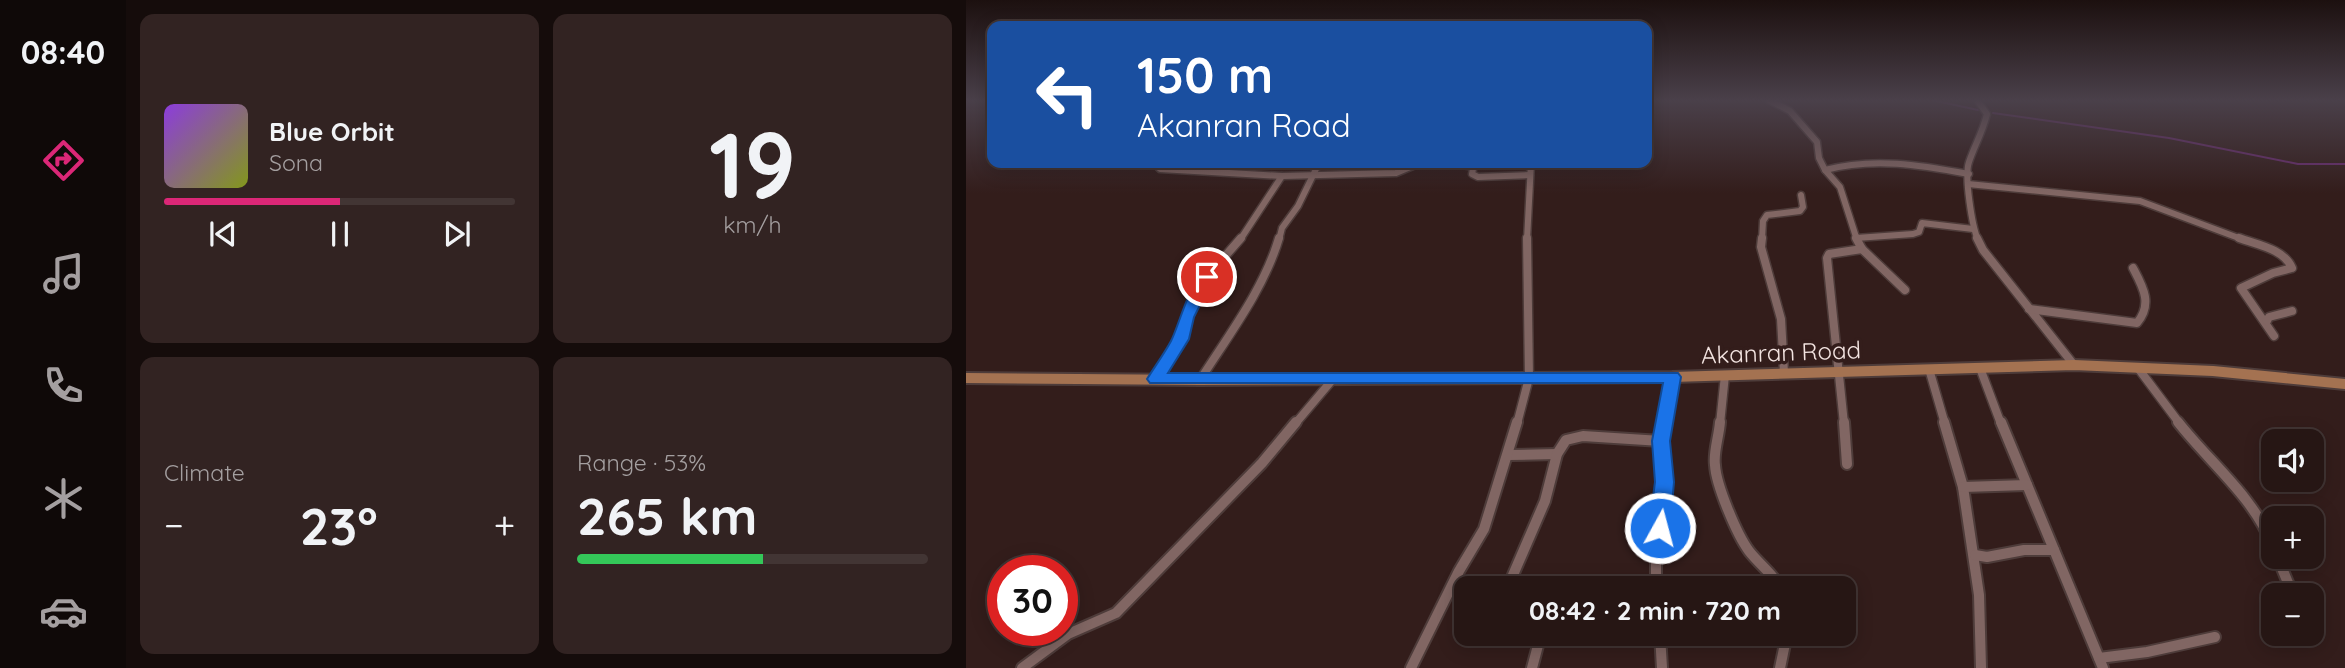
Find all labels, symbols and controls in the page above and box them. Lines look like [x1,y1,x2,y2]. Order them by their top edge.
text: 08:40 [21,32,105,72]
text: 150 m [1137,44,1273,105]
icon: left [1022,49,1113,140]
text: Akanran Road [1137,105,1351,145]
text: 19 [709,107,796,221]
text: Blue Orbit [269,115,395,148]
icon: directions [39,136,88,185]
text: Sona [269,148,323,177]
text: km/h [723,210,782,239]
icon: previous [204,215,242,253]
icon: pause [321,215,359,253]
icon: next [438,215,476,253]
pin [1177,247,1237,307]
icon: music [39,249,88,298]
icon: arrive [1188,258,1226,296]
street label: Akanran Road [1700,334,1862,370]
icon: phone [39,361,88,410]
map controls [2261,429,2324,646]
button: sound [2261,429,2324,492]
text: Range · 53% [577,448,706,477]
text: Climate [164,458,245,487]
icon: climate [39,474,88,523]
text: 265 km [577,483,757,548]
position arrow [1623,491,1697,565]
text: 23° [300,493,378,558]
text: − [164,501,184,549]
text: + [494,501,515,549]
button: + [2261,506,2324,569]
speed limit sign: 30 [987,555,1078,646]
button: − [2261,583,2324,646]
icon: car [39,587,88,636]
text: 08:42 · 2 min · 720 m [1529,594,1781,627]

